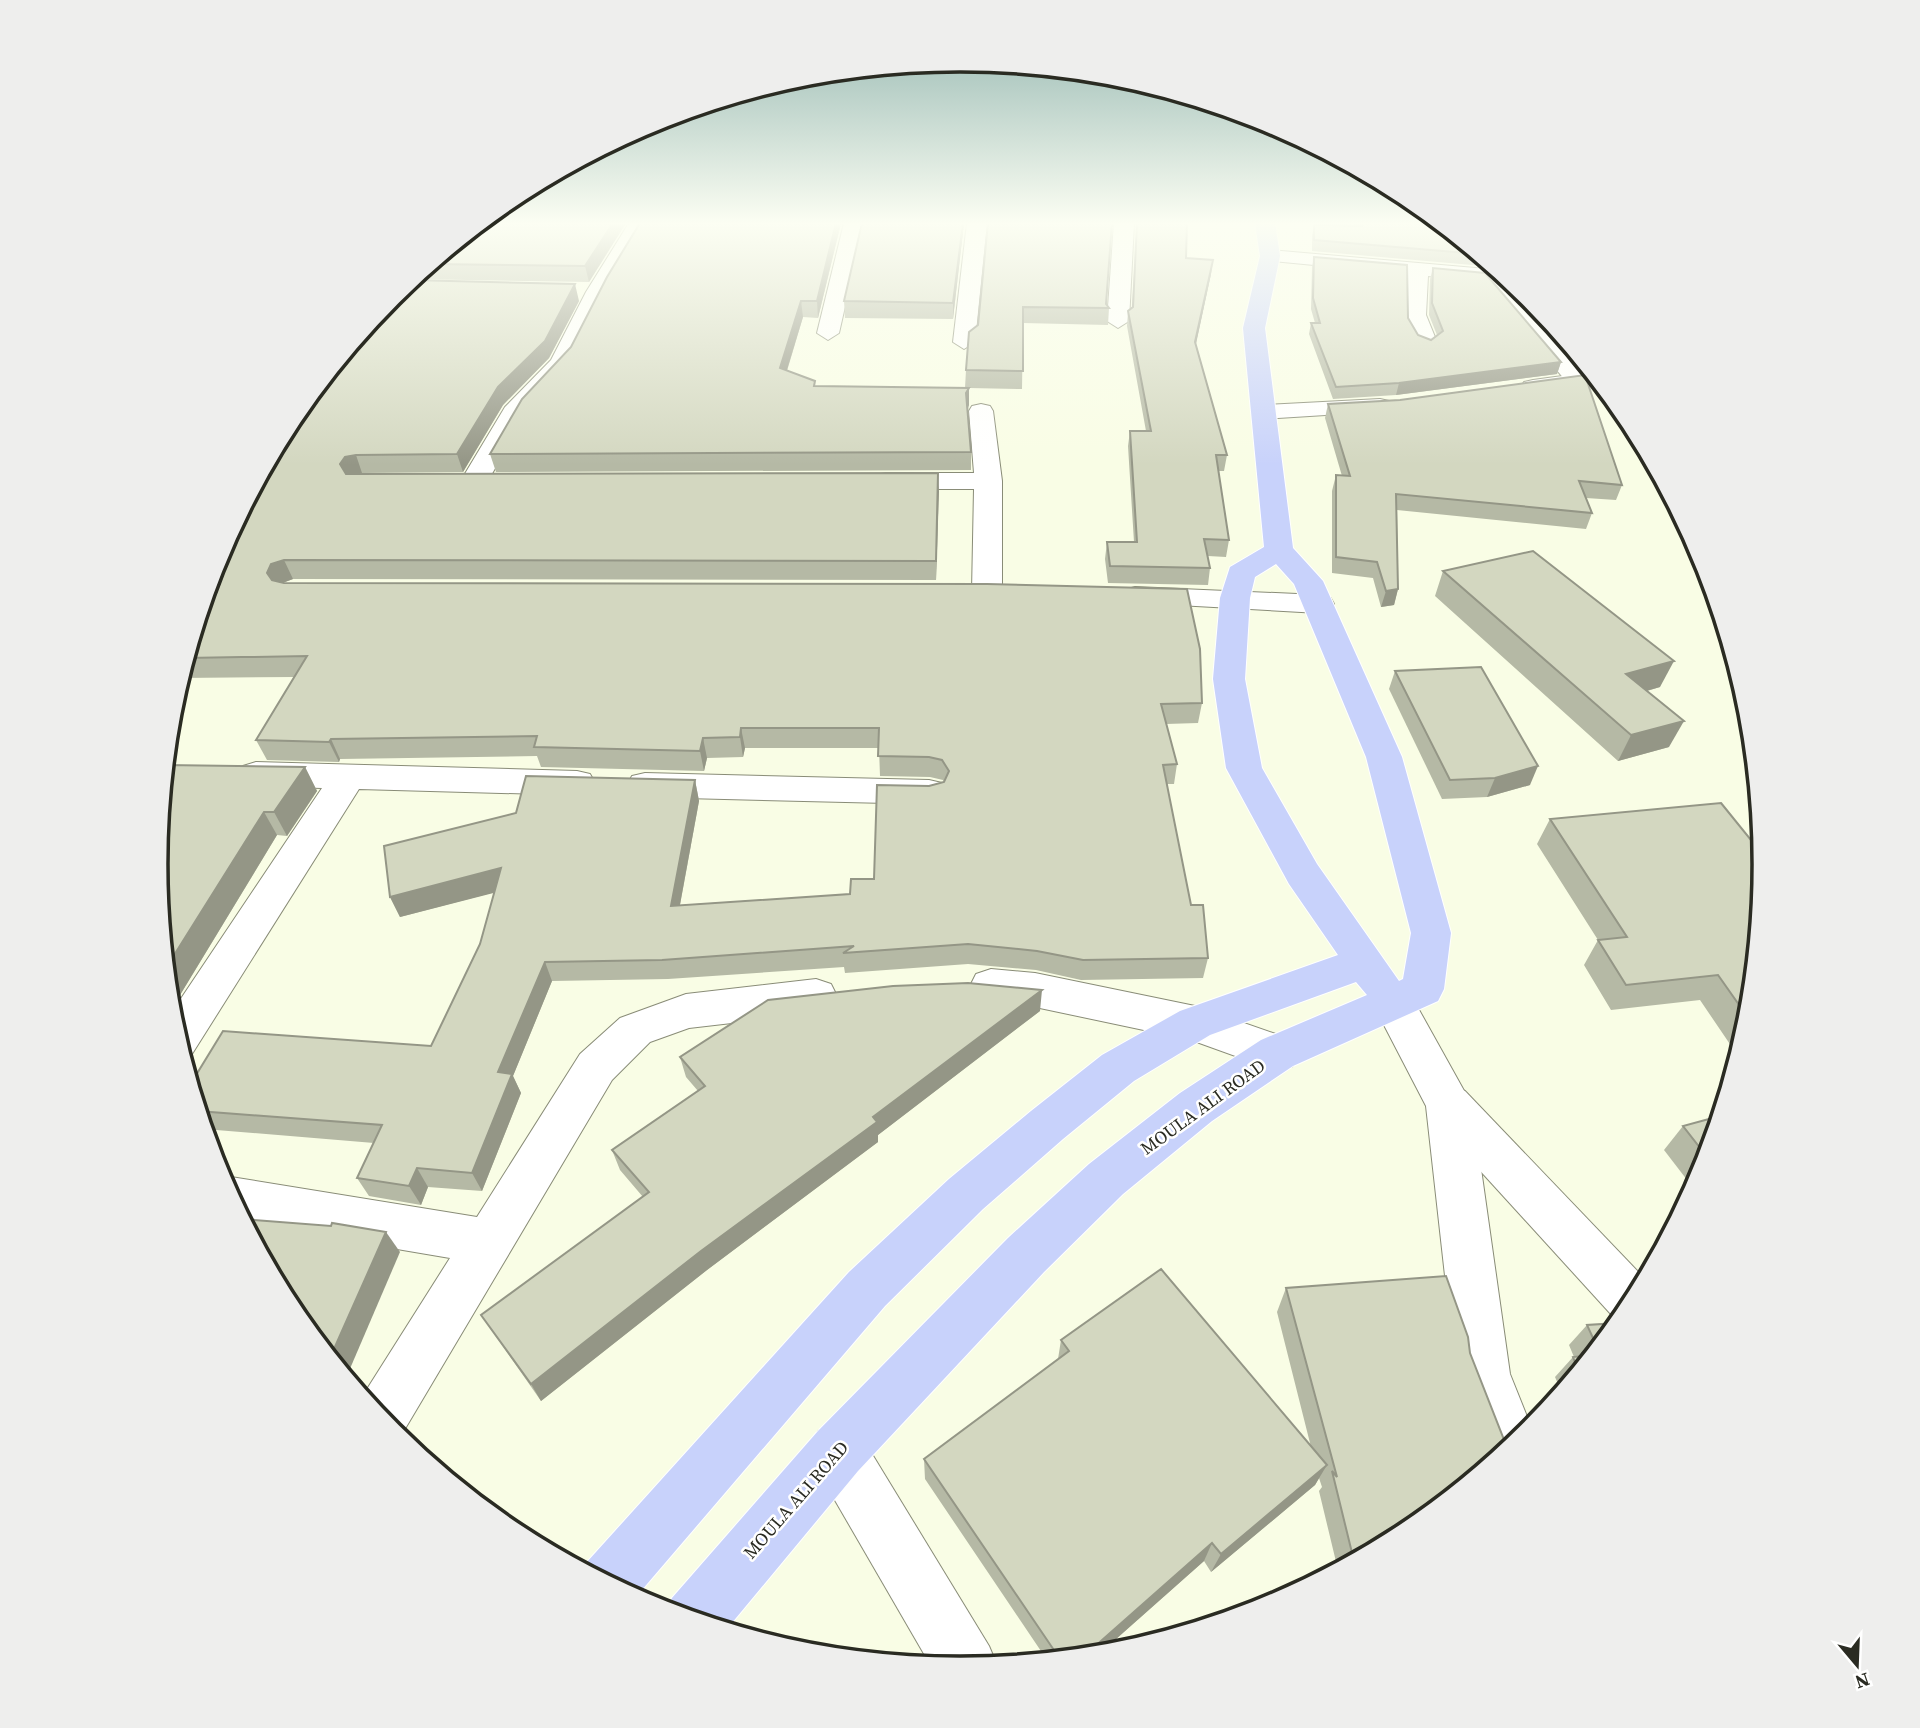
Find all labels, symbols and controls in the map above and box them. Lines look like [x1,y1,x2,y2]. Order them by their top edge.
street label: MOULA ALI ROAD [1135,1053,1270,1160]
street label: MOULA ALI ROAD [737,1435,854,1564]
north arrow [1822,1630,1892,1700]
text: N [1852,1667,1873,1696]

